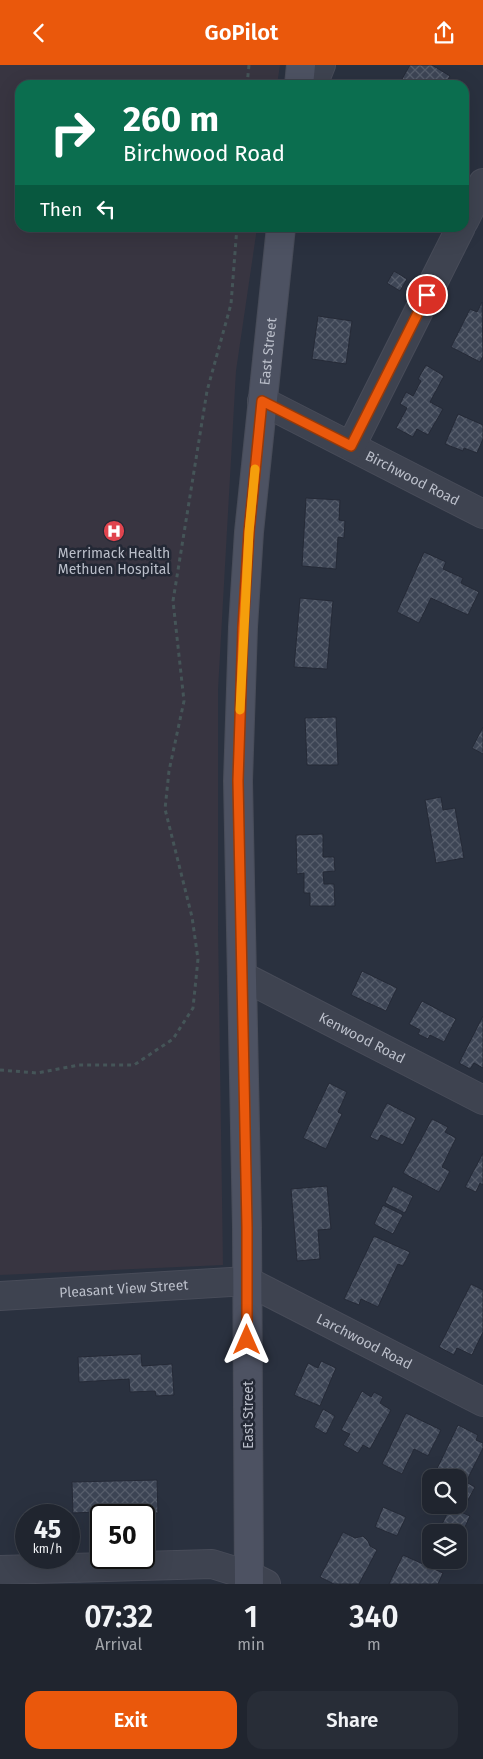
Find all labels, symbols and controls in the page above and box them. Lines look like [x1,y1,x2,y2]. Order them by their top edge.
icon: back [25,19,53,47]
text: GoPilot [205,19,278,46]
icon: share [430,19,458,47]
text: 260 m [123,98,219,140]
icon: right [40,100,105,165]
text: Birchwood Road [123,140,285,167]
icon: left [92,195,120,223]
text: Then [40,198,82,221]
pin [406,274,448,316]
icon: arrive [413,281,441,309]
street label: East Street [256,316,281,386]
street label: Birchwood Road [362,447,462,509]
hospital icon: Merrimack Health Methuen Hospital [102,519,126,543]
place label: Merrimack Health Methuen Hospital [58,545,170,578]
street label: Kenwood Road [316,1009,408,1067]
street label: Pleasant View Street [59,1277,190,1301]
street label: Larchwood Road [314,1310,415,1373]
position arrow [220,1313,272,1365]
street label: East Street [240,1380,257,1449]
map controls [422,1469,467,1569]
button: search [422,1469,467,1514]
speed limit sign: 50 [90,1504,155,1569]
text: 45 [34,1515,61,1545]
button: layers [422,1524,467,1569]
text: km/h [33,1542,62,1556]
text: 07:32 [84,1599,153,1635]
text: 1 [244,1599,258,1635]
text: 340 [349,1599,399,1635]
text: Arrival [95,1635,142,1654]
text: min [237,1635,265,1654]
text: m [367,1635,381,1654]
button: Exit [25,1691,237,1749]
button: Share [247,1691,458,1749]

